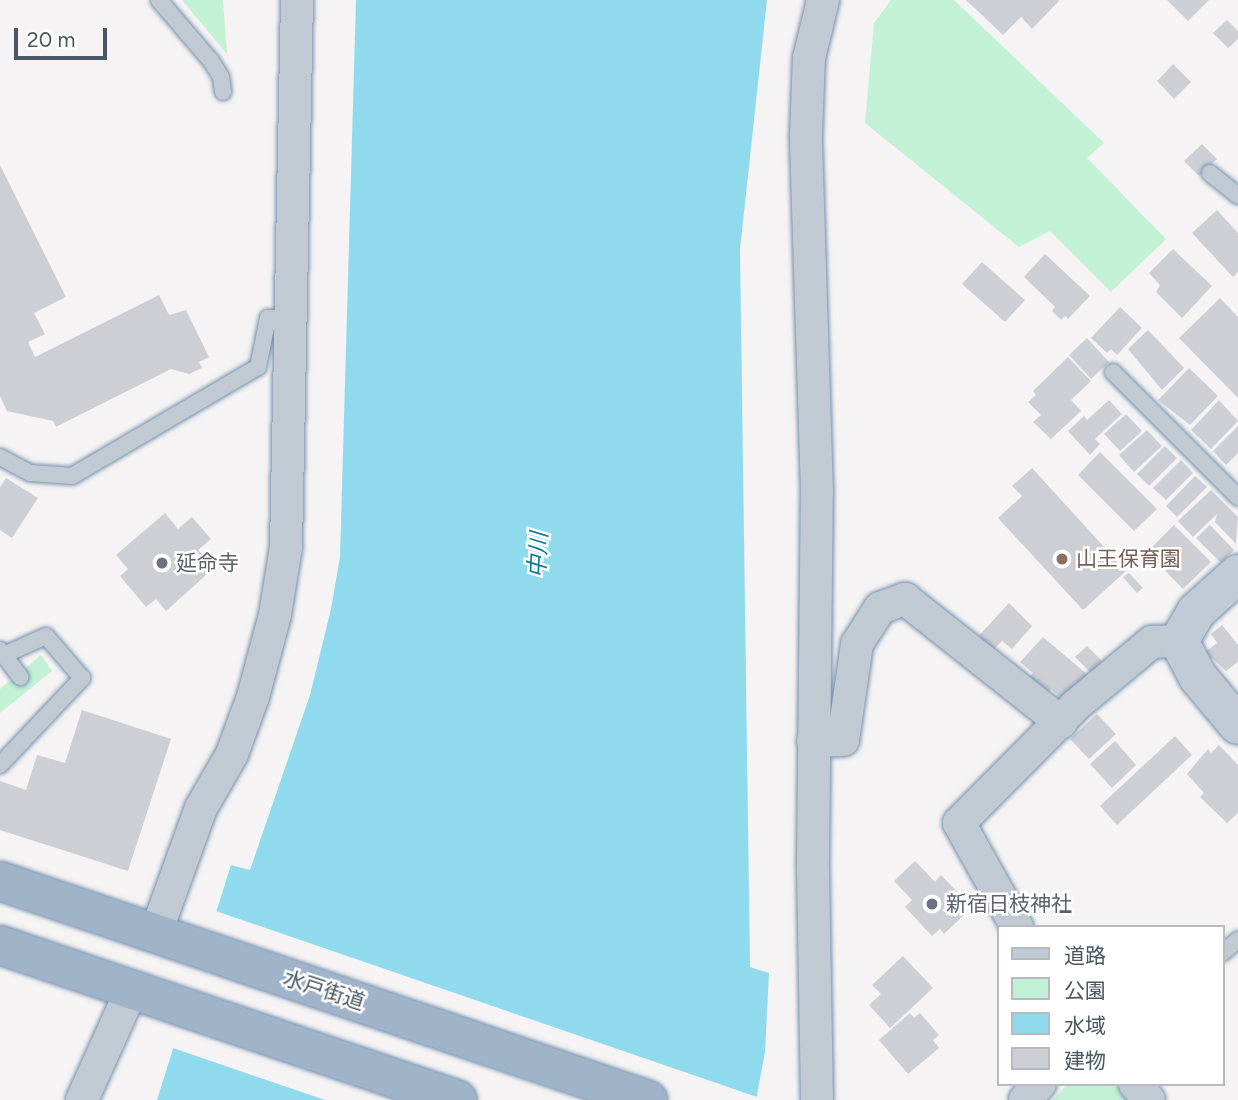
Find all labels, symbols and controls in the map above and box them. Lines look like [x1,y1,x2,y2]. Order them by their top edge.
scale bar [18,14,110,58]
text: 20 m [27,27,75,52]
water label: 中川 [523,531,553,579]
place label: 山王保育園 [1076,546,1181,572]
place label: 延命寺 [176,550,239,576]
marker: 山王保育園 [1054,551,1070,567]
marker: 延命寺 [154,555,170,571]
place label: 新宿日枝神社 [946,891,1072,917]
marker: 新宿日枝神社 [924,896,940,912]
legend [996,925,1224,1086]
text: 道路 [1064,943,1106,968]
street label: 水戸街道 [280,965,368,1015]
text: 公園 [1064,978,1106,1003]
text: 水域 [1064,1013,1106,1038]
text: 建物 [1064,1048,1106,1073]

